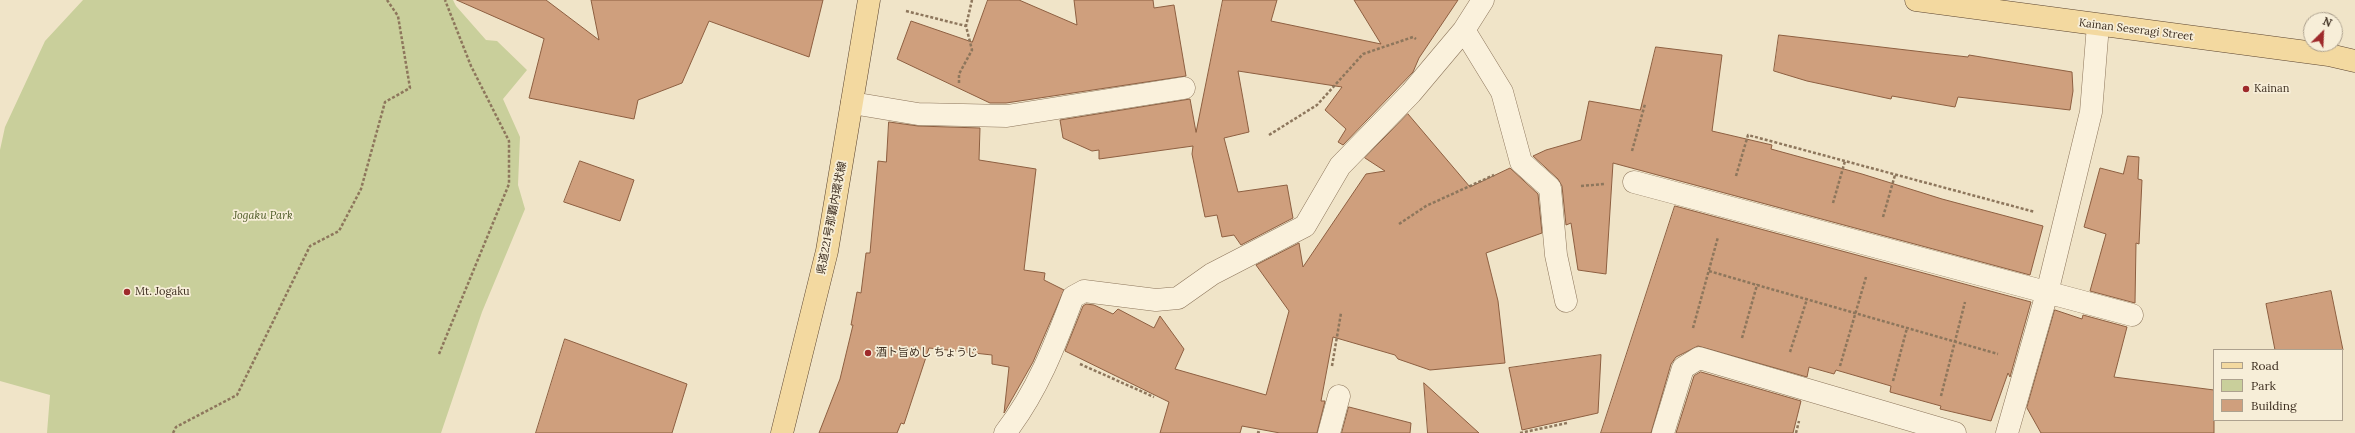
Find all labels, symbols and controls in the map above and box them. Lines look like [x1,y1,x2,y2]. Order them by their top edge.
north arrow [2303,12,2343,52]
text: N [2321,14,2334,30]
street label: Kainan Seseragi Street [2078,16,2194,44]
place label: Kainan [2254,82,2289,96]
marker: Kainan [2241,84,2251,94]
street label: 県道221号那覇内環状線 [815,160,849,276]
park label: Jogaku Park [233,209,293,223]
place label: Mt. Jogaku [135,285,190,299]
marker: Mt. Jogaku [122,287,132,297]
place label: 酒ト旨めし ちょうじ [876,346,978,360]
marker: 酒ト旨めし ちょうじ [863,348,873,358]
legend [2213,349,2343,421]
text: Road [2251,358,2279,373]
text: Park [2251,378,2276,393]
text: Building [2251,398,2297,413]

